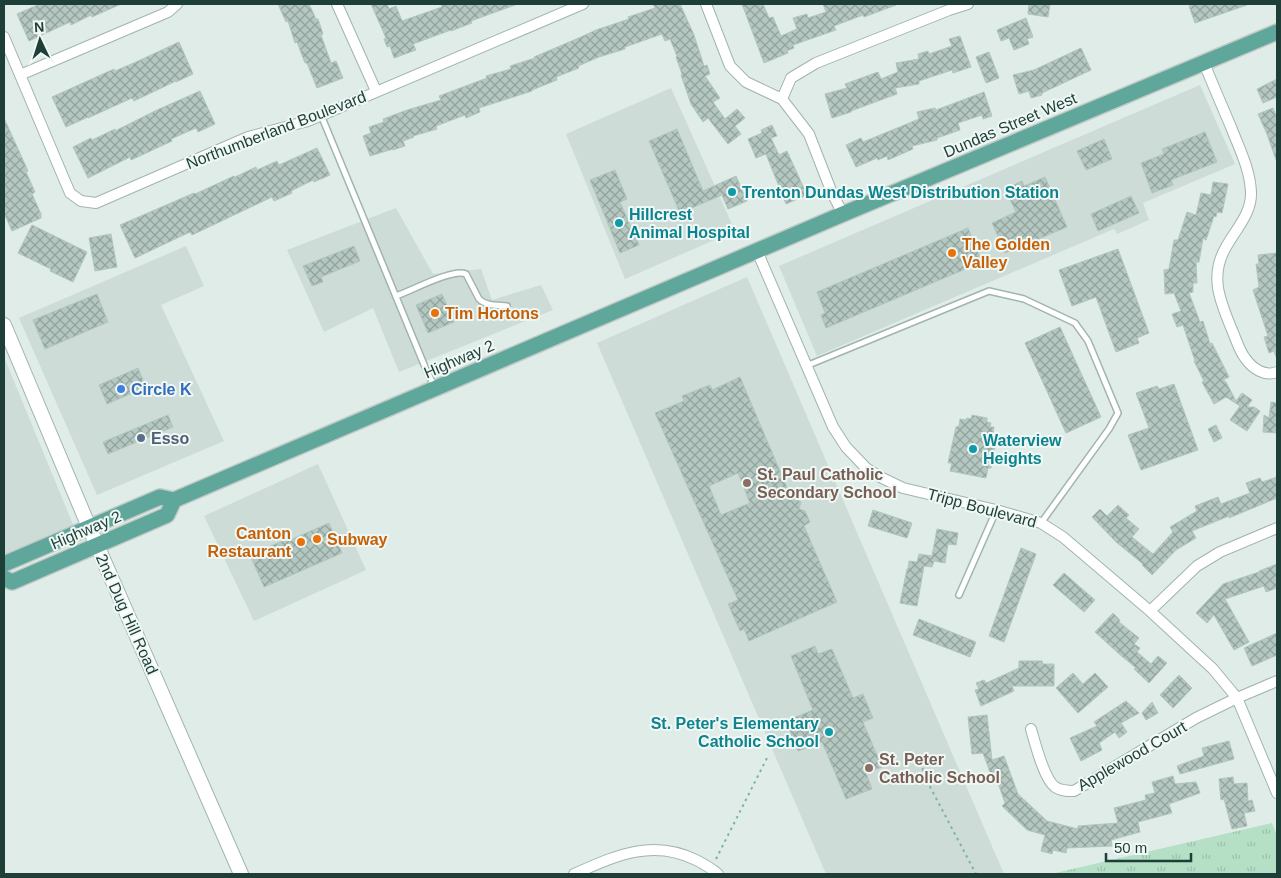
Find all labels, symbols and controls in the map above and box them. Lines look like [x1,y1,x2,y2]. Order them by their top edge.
north arrow [15,15,65,65]
text: N [33,19,45,35]
street label: Northumberland Boulevard [184,88,368,172]
street label: Dundas Street West [941,89,1080,161]
place label: Trenton Dundas West Distribution Station [742,184,1059,201]
marker: Trenton Dundas West Distribution Station [726,186,738,198]
place label: Hillcrest Animal Hospital [629,206,750,241]
marker: Hillcrest Animal Hospital [613,217,625,229]
place label: The Golden Valley [962,236,1050,271]
marker: The Golden Valley [946,247,958,259]
place label: Tim Hortons [445,305,539,322]
marker: Tim Hortons [429,307,441,319]
street label: Highway 2 [421,337,497,381]
place label: Circle K [131,381,192,398]
marker: Circle K [115,383,127,395]
place label: Esso [151,430,189,447]
marker: Esso [135,432,147,444]
place label: Waterview Heights [983,432,1062,467]
marker: Waterview Heights [967,443,979,455]
place label: St. Paul Catholic Secondary School [757,466,897,501]
marker: St. Paul Catholic Secondary School [741,477,753,489]
street label: Tripp Boulevard [926,485,1038,531]
street label: Highway 2 [48,508,124,552]
place label: Canton Restaurant [207,525,292,560]
place label: Subway [327,531,388,548]
marker: Subway [311,533,323,545]
marker: Canton Restaurant [295,536,307,548]
street label: 2nd Dug Hill Road [93,551,161,677]
place label: St. Peter's Elementary Catholic School [651,715,819,750]
street label: Applewood Court [1075,718,1190,794]
marker: St. Peter's Elementary Catholic School [823,726,835,738]
place label: St. Peter Catholic School [879,751,1000,786]
marker: St. Peter Catholic School [863,762,875,774]
scale bar [1106,830,1191,862]
text: 50 m [1114,839,1147,856]

